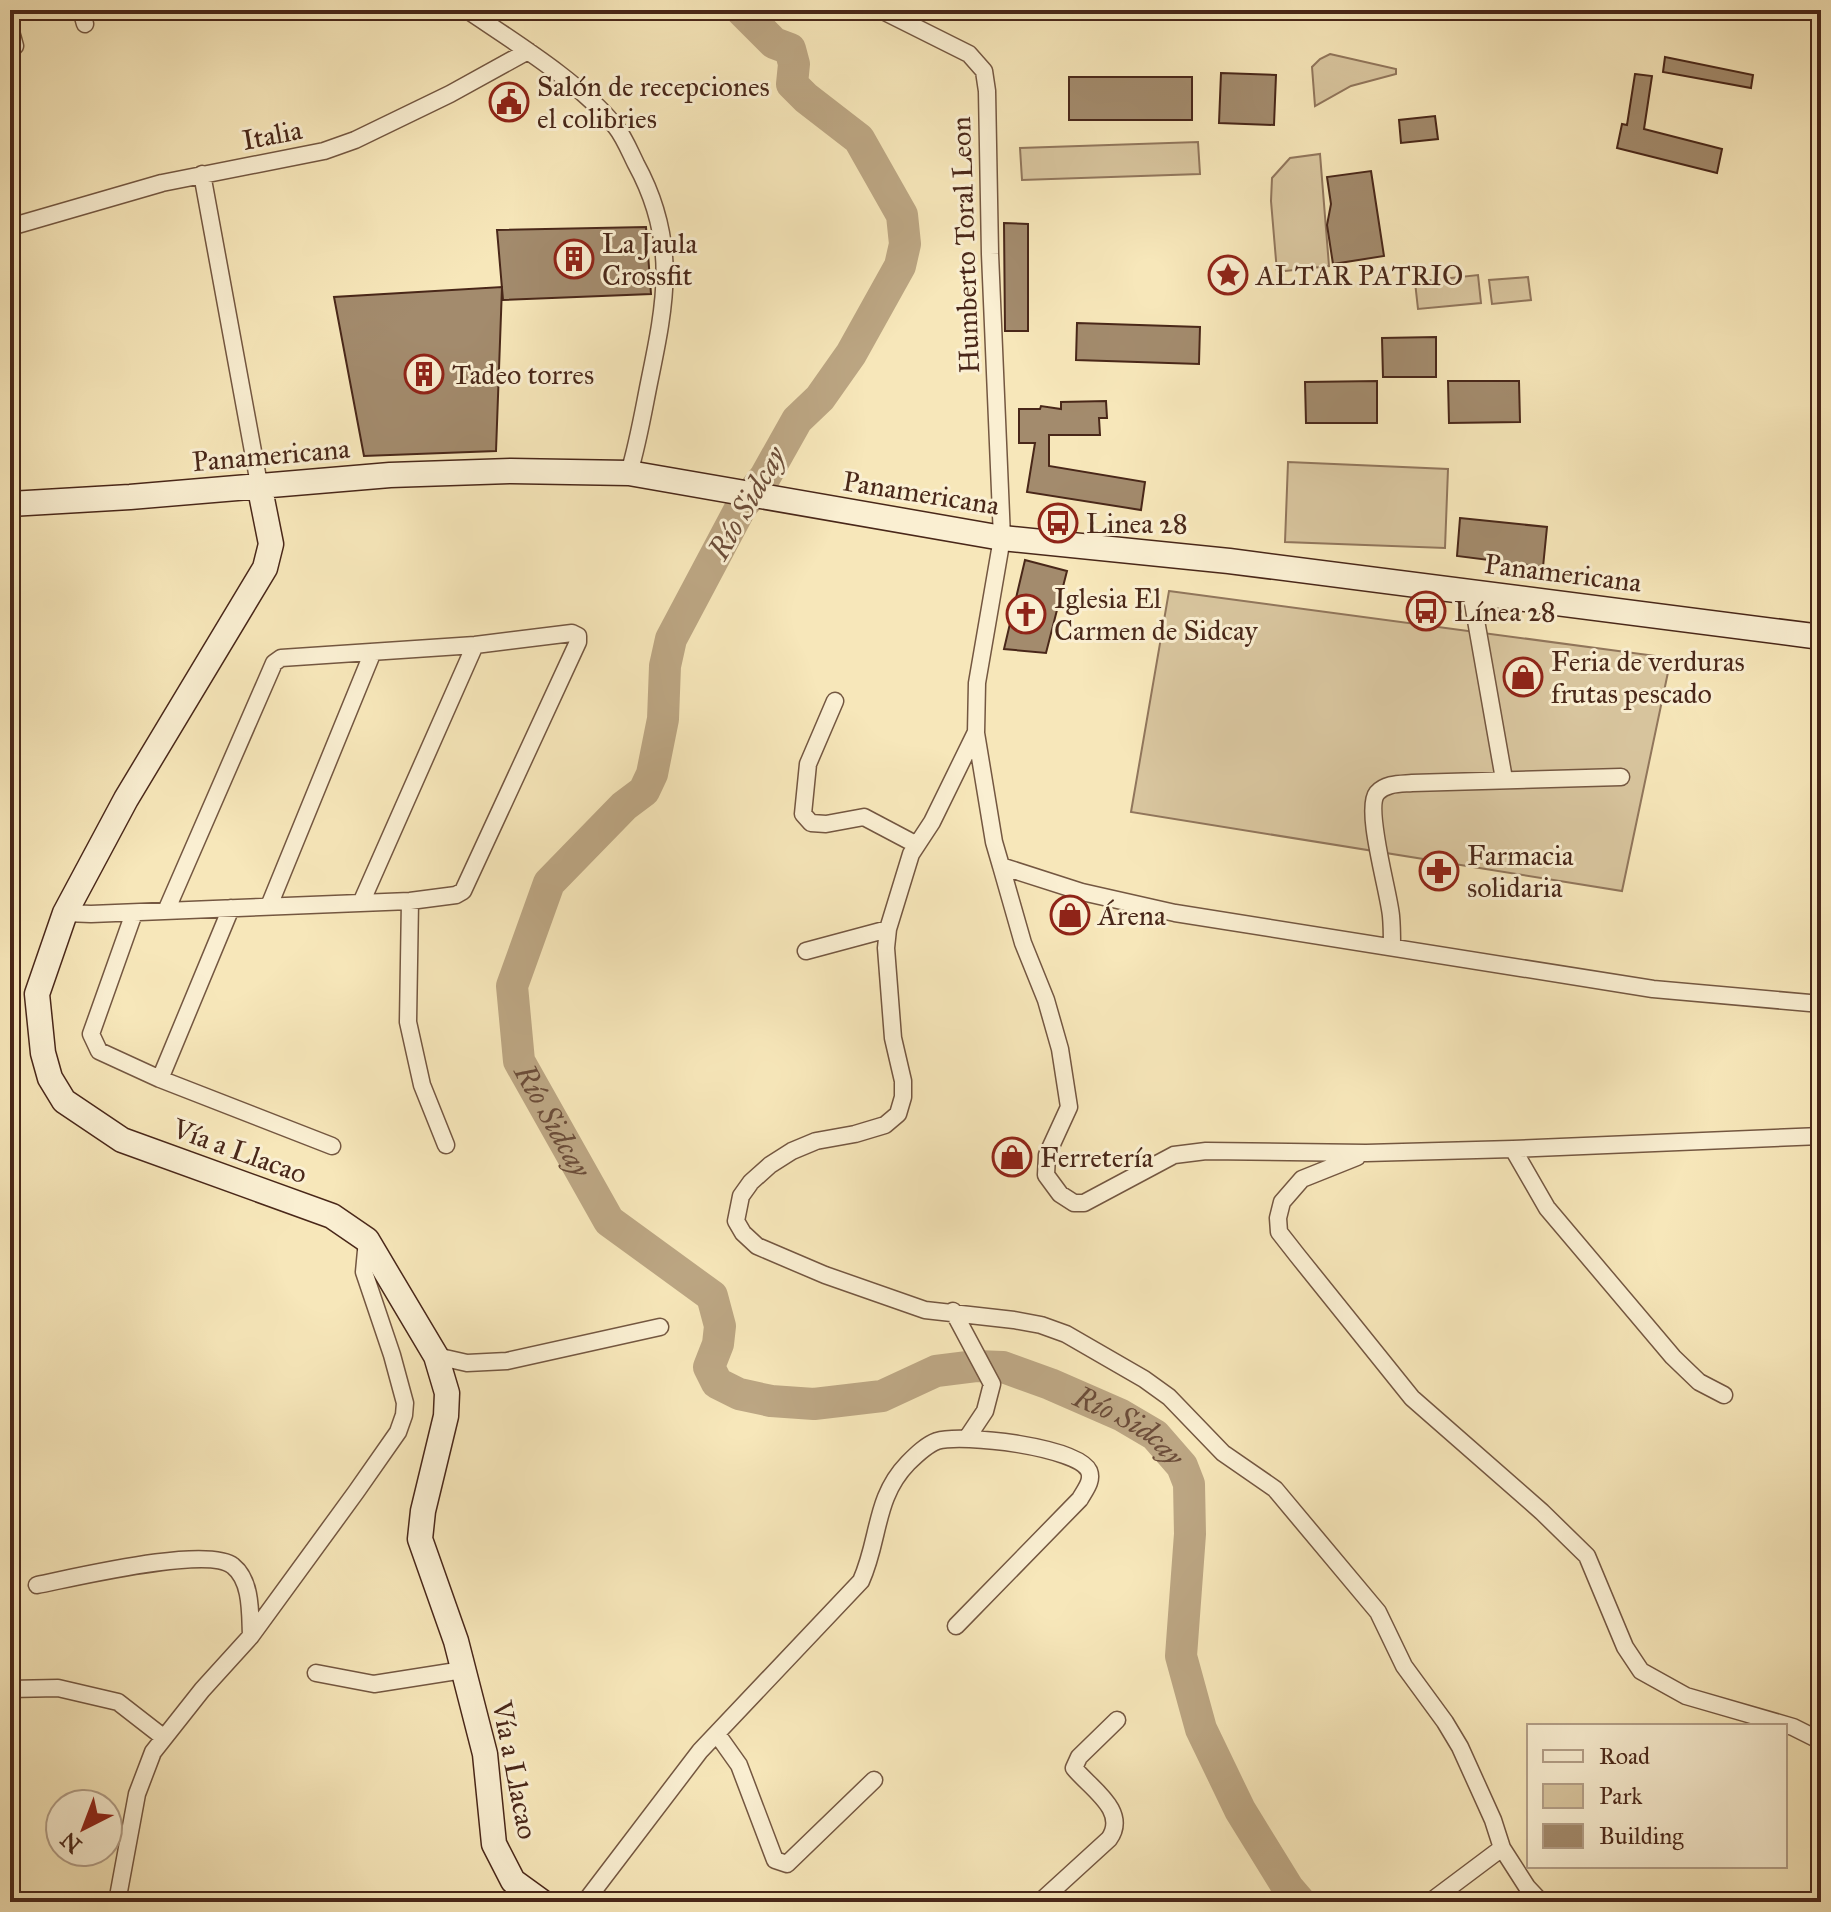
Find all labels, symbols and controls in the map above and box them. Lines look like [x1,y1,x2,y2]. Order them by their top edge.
place label: Salón de recepciones el colibries [537,69,770,136]
public building icon: Salón de recepciones el colibries [488,81,530,123]
street label: Italia [239,112,305,158]
street label: Humberto Toral Leon [943,116,987,374]
place label: La Jaula Crossfit [602,226,698,293]
building icon: La Jaula Crossfit [553,238,595,280]
place icon: ALTAR PATRIO [1207,254,1249,296]
place label: ALTAR PATRIO [1255,258,1463,293]
building icon: Tadeo torres [403,353,445,395]
place label: Tadeo torres [452,357,594,392]
street label: Panamericana [191,431,351,479]
water label: Río Sidcay [700,439,795,567]
street label: Panamericana [840,463,1002,523]
bus stop icon: Linea 28 [1037,502,1079,544]
place label: Linea 28 [1086,506,1188,541]
street label: Panamericana [1482,546,1644,600]
place label: Iglesia El Carmen de Sidcay [1054,581,1258,648]
bus stop icon: Línea 28 [1405,590,1447,632]
church icon: Iglesia El Carmen de Sidcay [1005,593,1047,635]
place label: Línea 28 [1454,594,1556,629]
place label: Feria de verduras frutas pescado [1551,644,1745,711]
shop icon: Feria de verduras frutas pescado [1502,656,1544,698]
place label: Farmacia solidaria [1467,838,1574,905]
pharmacy icon: Farmacia solidaria [1418,850,1460,892]
shop icon: Árena [1049,894,1091,936]
place label: Árena [1097,898,1166,933]
water label: Río Sidcay [506,1057,600,1185]
street label: Vía a Llacao [167,1110,312,1191]
shop icon: Ferretería [991,1136,1033,1178]
place label: Ferretería [1040,1140,1154,1175]
water label: Río Sidcay [1067,1378,1193,1475]
street label: Vía a Llacao [484,1697,546,1842]
legend [1527,1724,1787,1868]
text: Road [1599,1741,1650,1771]
text: Park [1599,1781,1643,1811]
north arrow [44,1788,124,1868]
text: Building [1599,1821,1684,1851]
text: N [55,1826,87,1859]

